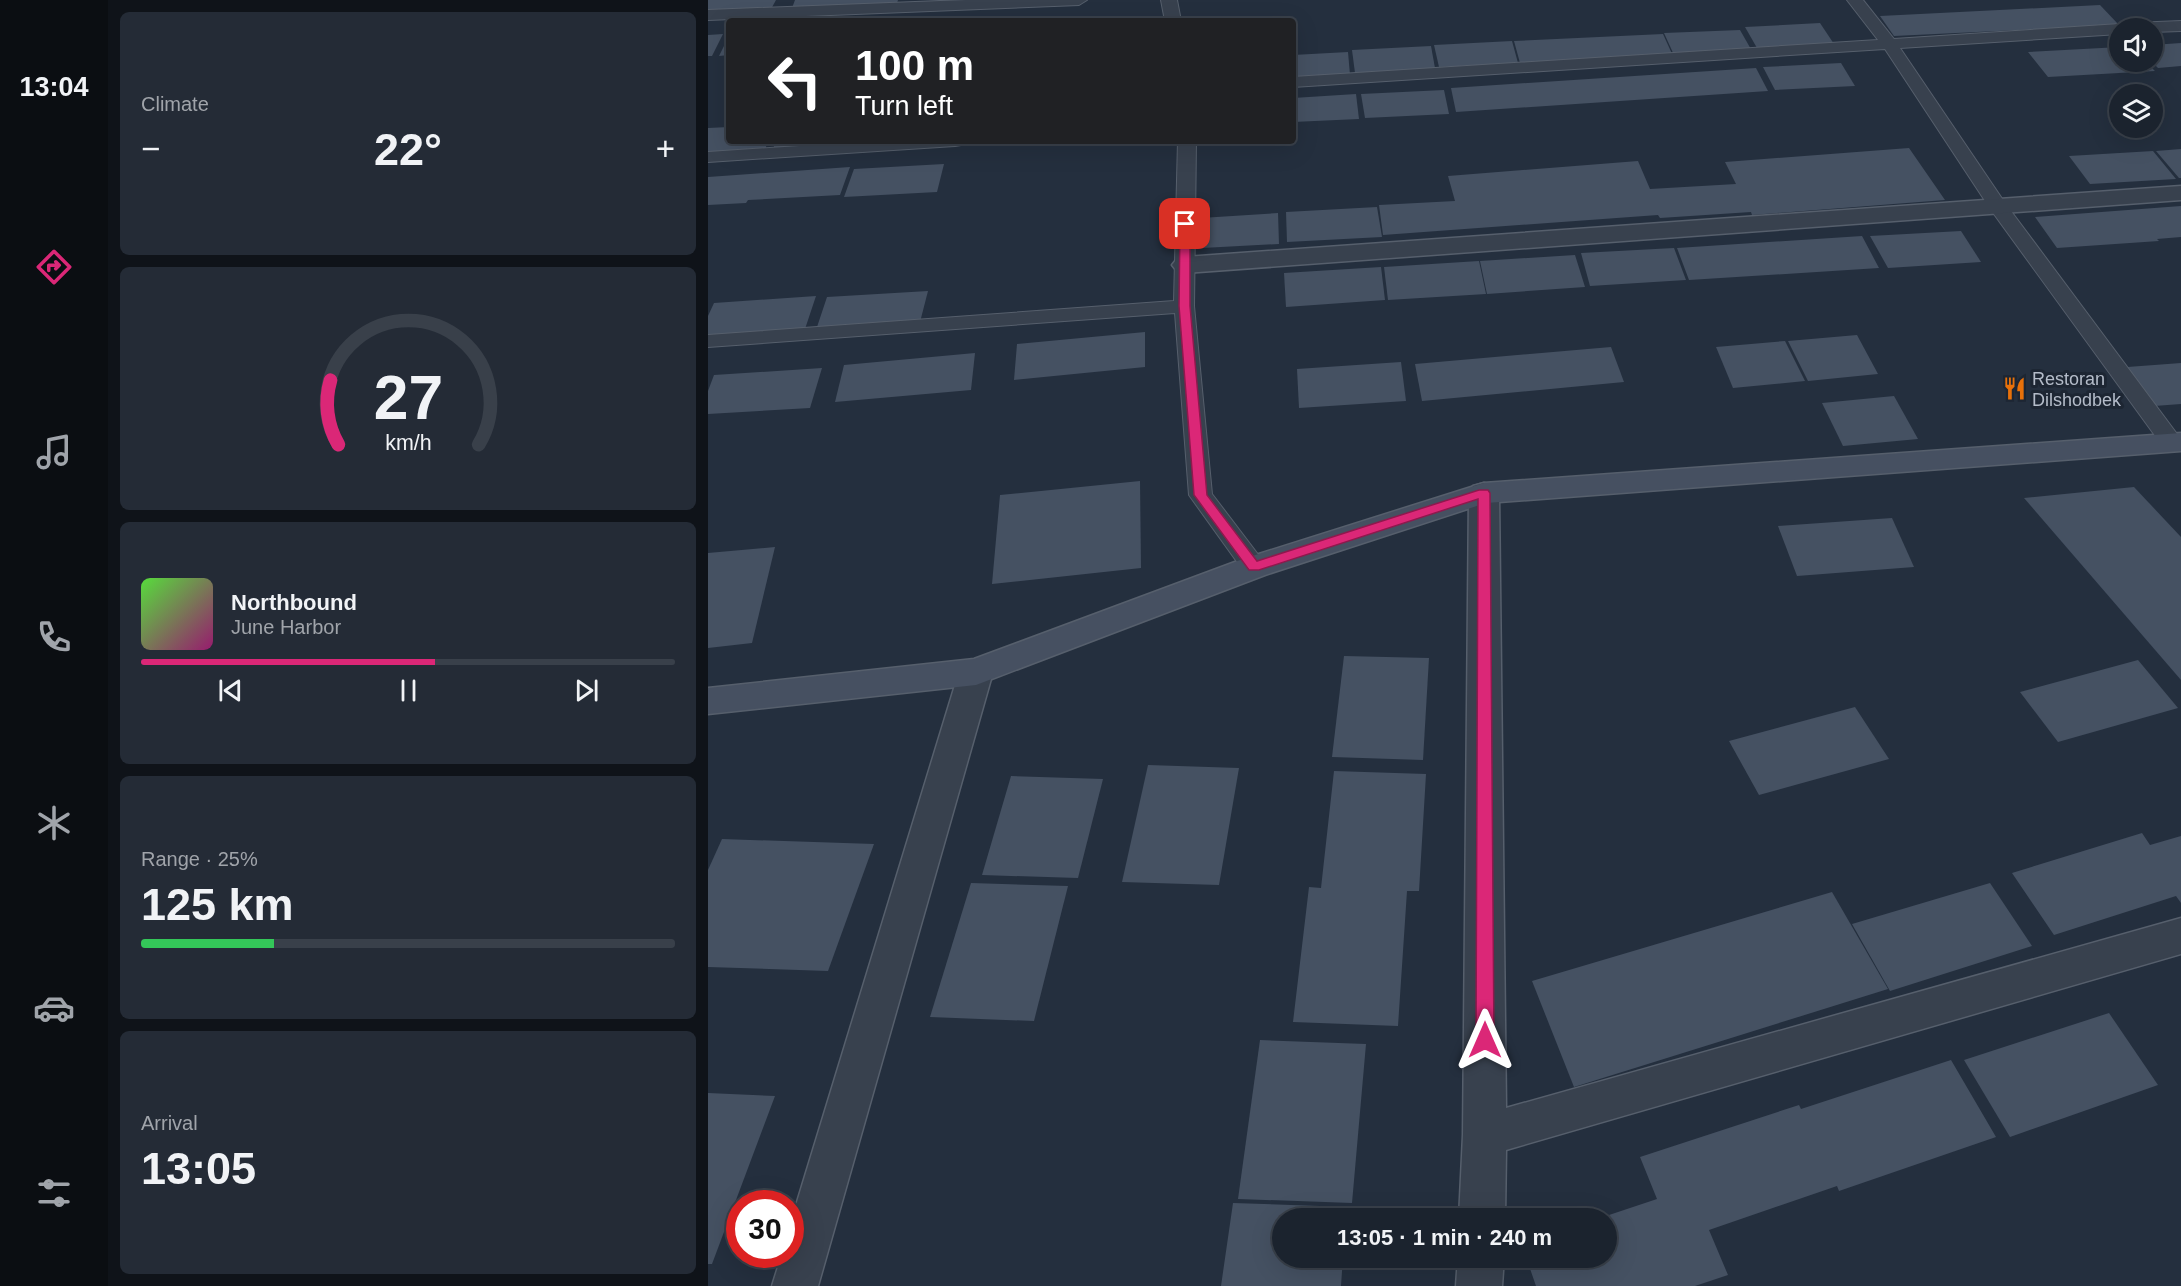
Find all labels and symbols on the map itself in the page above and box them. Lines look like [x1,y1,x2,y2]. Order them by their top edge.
pin [1159,198,1210,249]
place label: Restoran Dilshodbek [2032,369,2122,410]
restaurant icon: Restoran Dilshodbek [2001,376,2027,402]
position arrow [1453,1008,1517,1072]
speed limit sign: 30 [726,1190,804,1268]

